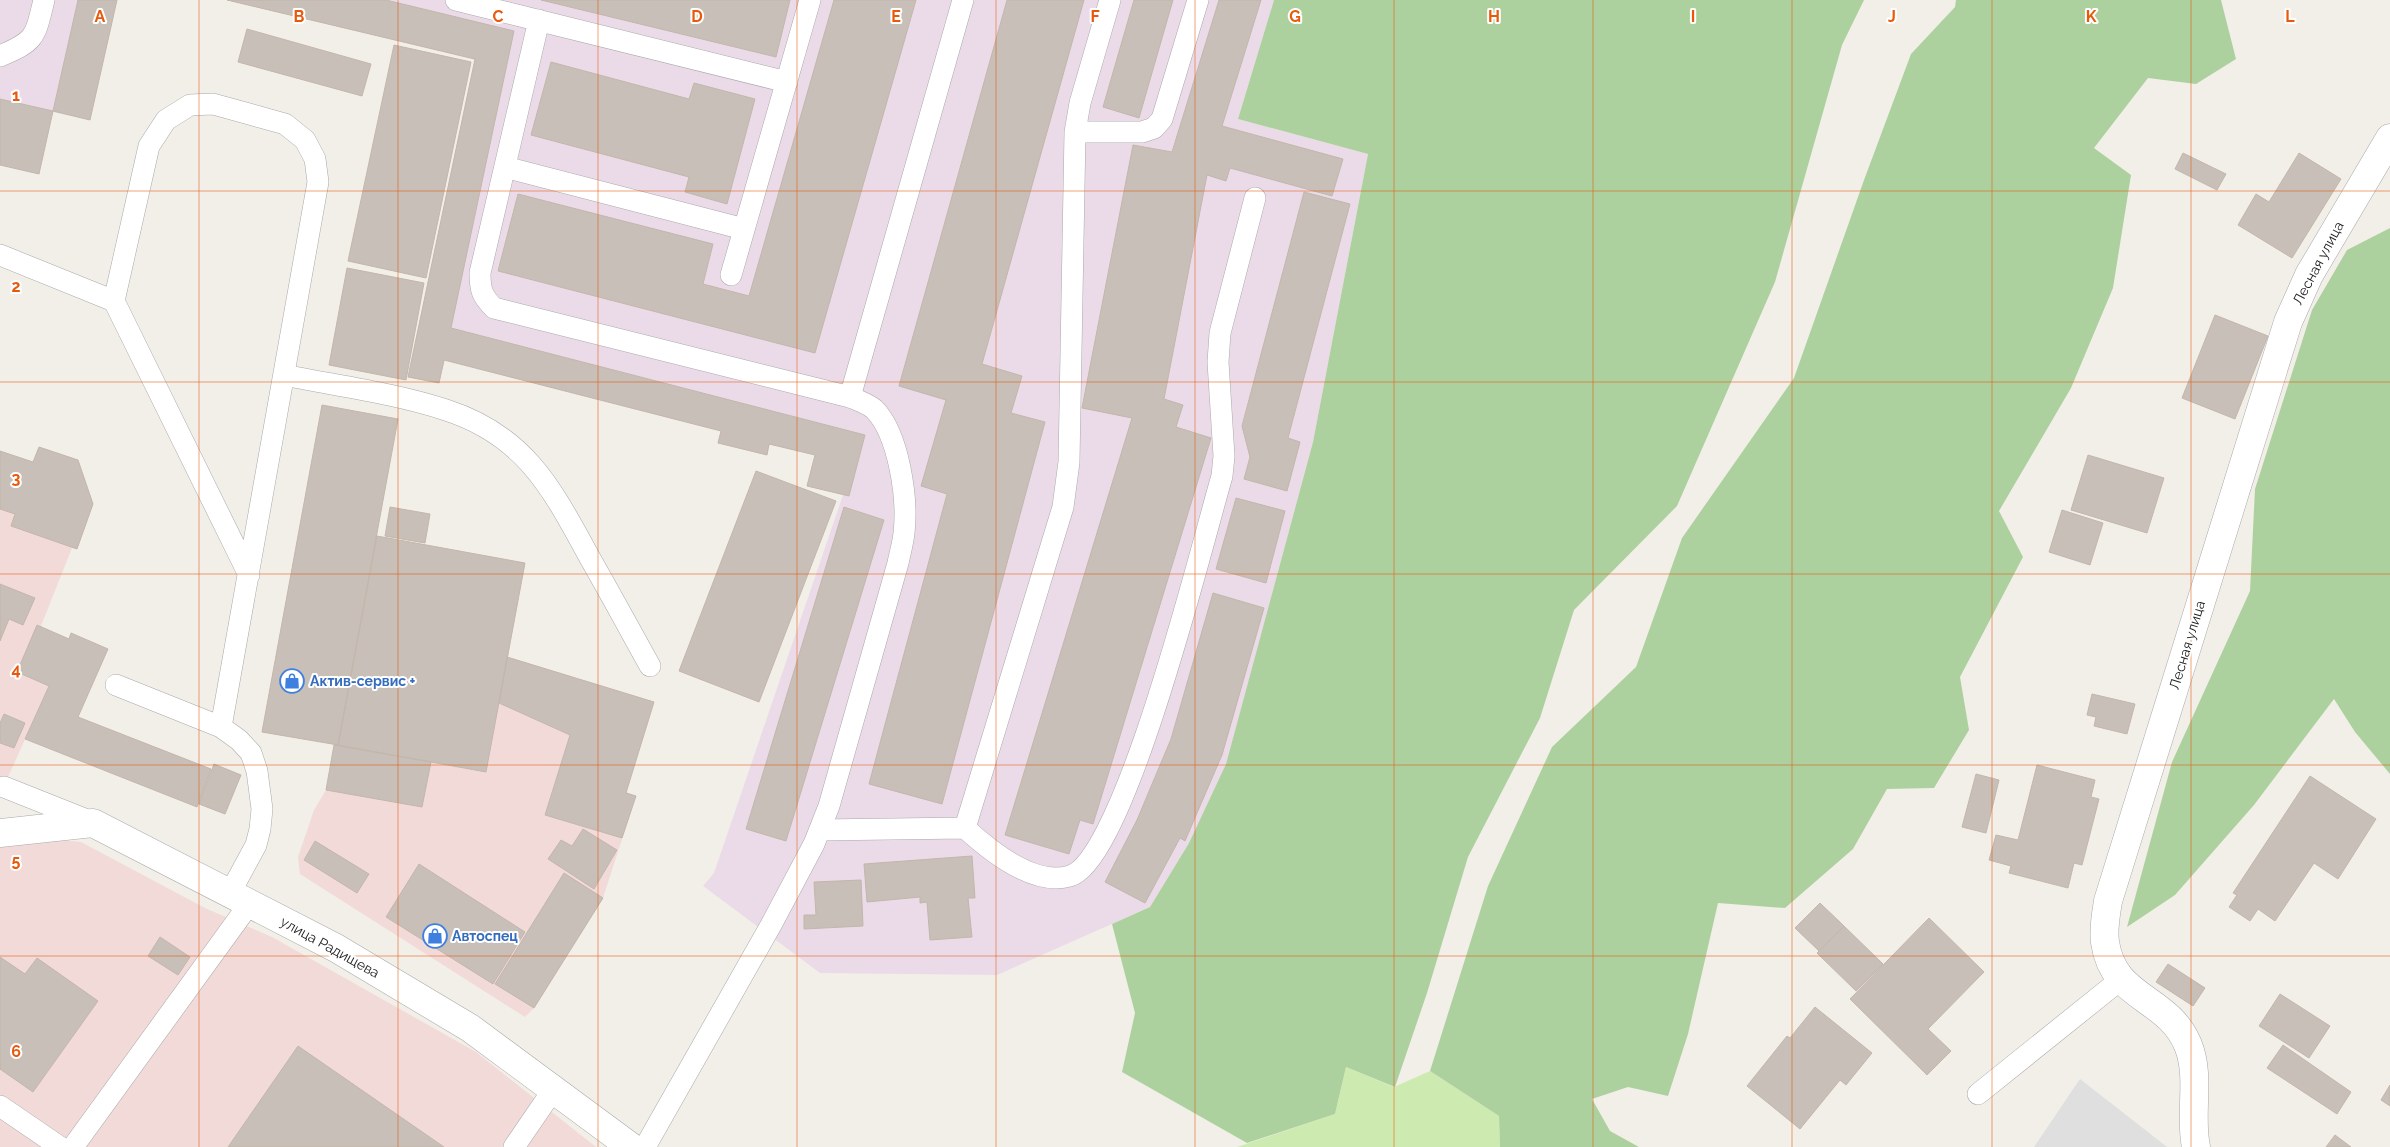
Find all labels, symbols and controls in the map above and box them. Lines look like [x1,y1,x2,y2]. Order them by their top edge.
text: A [95,7,106,26]
text: B [294,7,305,26]
text: C [493,7,504,26]
text: D [691,7,703,26]
text: E [891,7,901,26]
text: F [1090,7,1100,26]
text: G [1289,7,1301,26]
text: H [1488,7,1500,26]
text: I [1691,7,1695,26]
text: J [1888,7,1896,26]
text: K [2086,7,2097,26]
text: L [2285,7,2295,26]
text: 1 [12,86,20,105]
street label: Лесная улица [2289,219,2347,307]
text: 2 [11,277,21,296]
text: 3 [12,469,21,488]
street label: Лесная улица [2166,599,2208,691]
text: 4 [11,660,21,679]
shop icon: Актив-сервис + [279,668,305,694]
place label: Актив-сервис + [310,673,416,689]
text: 5 [12,851,21,870]
street label: улица Радищева [278,913,382,981]
shop icon: Автоспец [422,923,448,949]
place label: Автоспец [452,928,518,944]
text: 6 [11,1042,21,1061]

